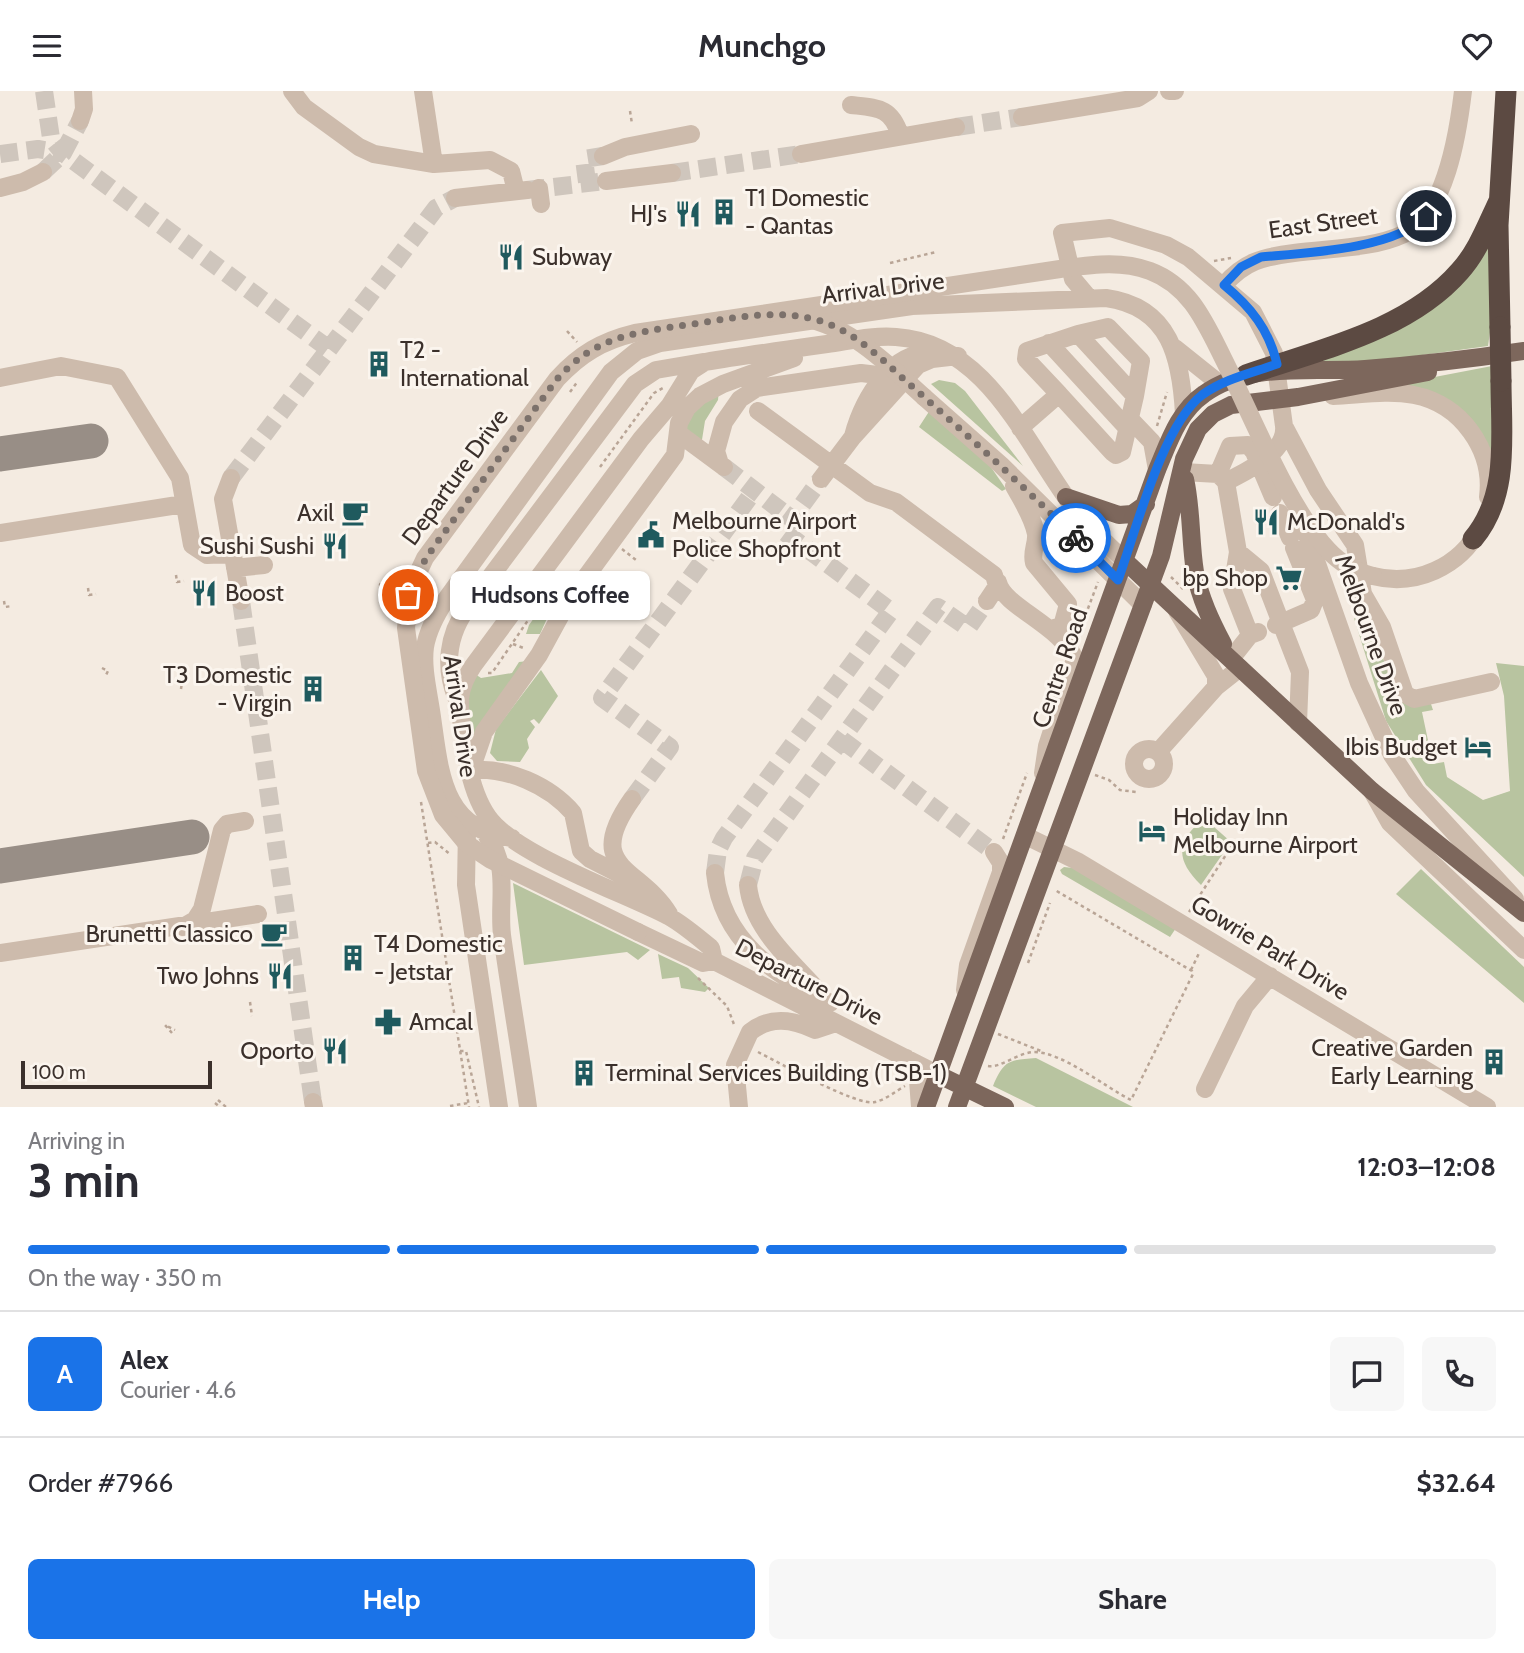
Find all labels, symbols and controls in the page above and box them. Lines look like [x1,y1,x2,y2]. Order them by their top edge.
text: Munchgo [698,26,826,65]
icon: menu [28,27,66,65]
icon: heart [1458,27,1496,65]
place label: T1 Domestic - Qantas [745,183,869,240]
pin [1396,186,1456,246]
building icon: T1 Domestic - Qantas [709,197,739,227]
icon: home [1407,197,1445,235]
place label: HJ's [630,199,667,228]
restaurant icon: HJ's [673,199,703,229]
street label: East Street [1266,200,1379,245]
restaurant icon: Subway [496,242,526,272]
place label: Subway [532,242,612,271]
street label: Arrival Drive [820,266,946,309]
place label: T2 - International [400,335,529,392]
building icon: T2 - International [364,349,394,379]
street label: Departure Drive [395,403,514,551]
place label: Axil [297,498,334,527]
cafe icon: Axil [340,498,370,528]
courier [1041,503,1111,573]
place label: Melbourne Airport Police Shopfront [672,506,857,563]
restaurant icon: McDonald's [1251,507,1281,537]
place label: McDonald's [1287,507,1405,536]
icon: bike [1057,519,1095,557]
public building icon: Melbourne Airport Police Shopfront [636,520,666,550]
place label: Sushi Sushi [200,531,314,560]
restaurant icon: Sushi Sushi [320,531,350,561]
street label: Melbourne Drive [1329,551,1414,719]
place label: bp Shop [1182,563,1268,592]
supermarket icon: bp Shop [1274,563,1304,593]
pin [378,565,438,625]
callout: Hudsons Coffee [450,571,650,619]
icon: bag [389,576,427,614]
restaurant icon: Boost [189,578,219,608]
place label: Boost [225,578,284,607]
text: Hudsons Coffee [471,581,629,609]
street label: Centre Road [1025,604,1094,732]
street label: Arrival Drive [438,653,483,779]
place label: T3 Domestic - Virgin [163,660,292,717]
building icon: T3 Domestic - Virgin [298,674,328,704]
place label: Ibis Budget [1345,732,1457,761]
hotel icon: Ibis Budget [1463,732,1493,762]
place label: Holiday Inn Melbourne Airport [1173,802,1358,859]
hotel icon: Holiday Inn Melbourne Airport [1137,816,1167,846]
street label: Gowrie Park Drive [1186,889,1355,1006]
place label: Brunetti Classico [85,919,253,948]
cafe icon: Brunetti Classico [259,919,289,949]
place label: T4 Domestic - Jetstar [374,929,503,986]
street label: Departure Drive [731,932,888,1031]
building icon: T4 Domestic - Jetstar [338,943,368,973]
place label: Two Johns [157,961,259,990]
restaurant icon: Two Johns [265,961,295,991]
pharmacy icon: Amcal [373,1007,403,1037]
place label: Amcal [409,1007,473,1036]
place label: Creative Garden Early Learning [1311,1033,1474,1090]
place label: Oporto [240,1036,314,1065]
restaurant icon: Oporto [320,1036,350,1066]
building icon: Creative Garden Early Learning [1479,1047,1509,1077]
scale bar [21,1058,212,1090]
building icon: Terminal Services Building (TSB-1) [569,1058,599,1088]
place label: Terminal Services Building (TSB-1) [605,1058,947,1087]
text: 100 m [32,1061,86,1084]
text: Arriving in [28,1127,125,1155]
text: 12:03–12:08 [1357,1151,1496,1183]
text: 3 min [28,1153,140,1209]
text: On the way · 350 m [28,1264,222,1292]
button: chat [1330,1337,1404,1411]
button: phone [1422,1337,1496,1411]
text: Alex [120,1344,169,1376]
text: A [57,1358,73,1390]
text: Courier · 4.6 [120,1376,236,1404]
text: Order #7966 [28,1467,173,1499]
text: $32.64 [1417,1467,1496,1499]
button: Help [28,1559,755,1639]
button: Share [769,1559,1496,1639]

